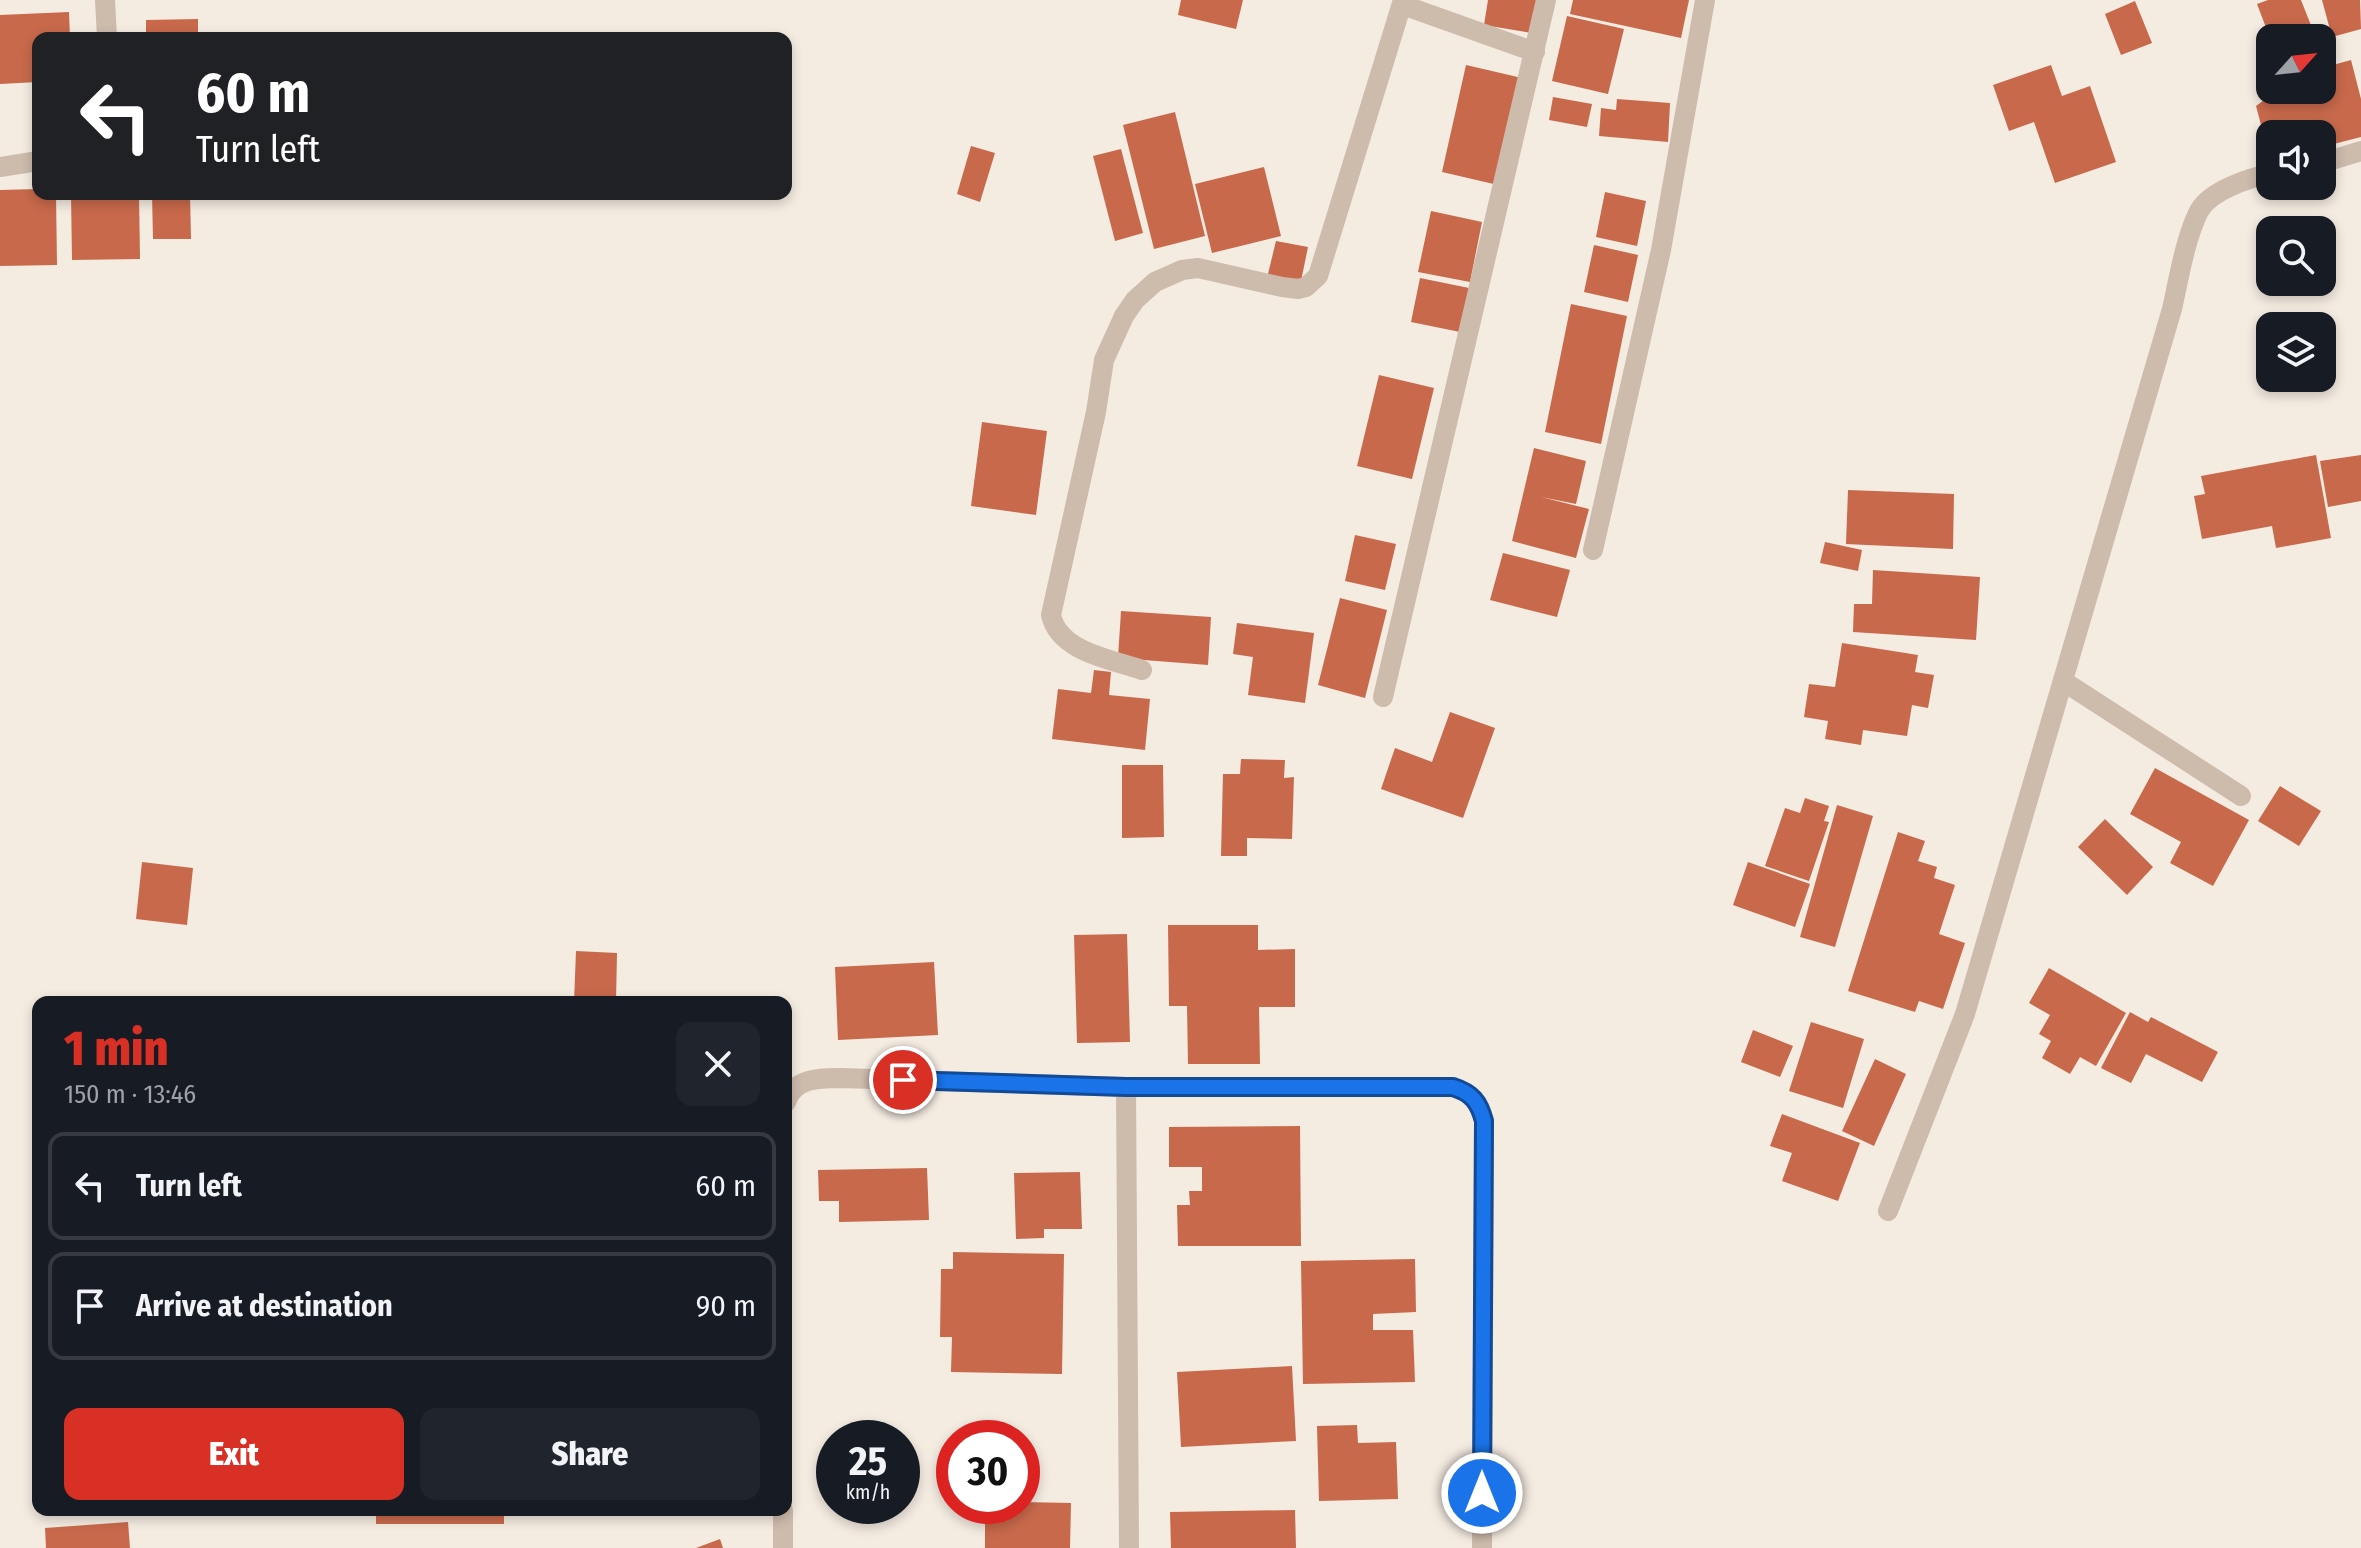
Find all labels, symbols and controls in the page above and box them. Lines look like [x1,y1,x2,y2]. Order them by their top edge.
north arrow [2256,24,2336,104]
map controls [2256,24,2336,392]
text: 60 m [196,60,310,127]
icon: left [64,64,168,168]
button: sound [2256,120,2336,200]
text: Turn left [196,128,320,172]
button: search [2256,216,2336,296]
button: layers [2256,312,2336,392]
text: 1 min [64,1020,168,1078]
button: close [676,1022,760,1106]
pin [869,1046,937,1114]
icon: arrive [881,1058,925,1102]
text: 150 m · 13:46 [64,1079,196,1110]
icon: left [68,1164,112,1208]
text: Turn left [136,1168,242,1204]
text: 60 m [695,1168,756,1204]
icon: arrive [68,1284,112,1328]
text: Arrive at destination [136,1288,393,1324]
text: 90 m [696,1288,756,1324]
button: Exit [64,1408,404,1500]
button: Share [420,1408,760,1500]
speed limit sign: 30 [936,1420,1040,1524]
text: 25 [849,1438,887,1486]
position arrow [1440,1451,1524,1535]
text: km/h [846,1480,890,1504]

